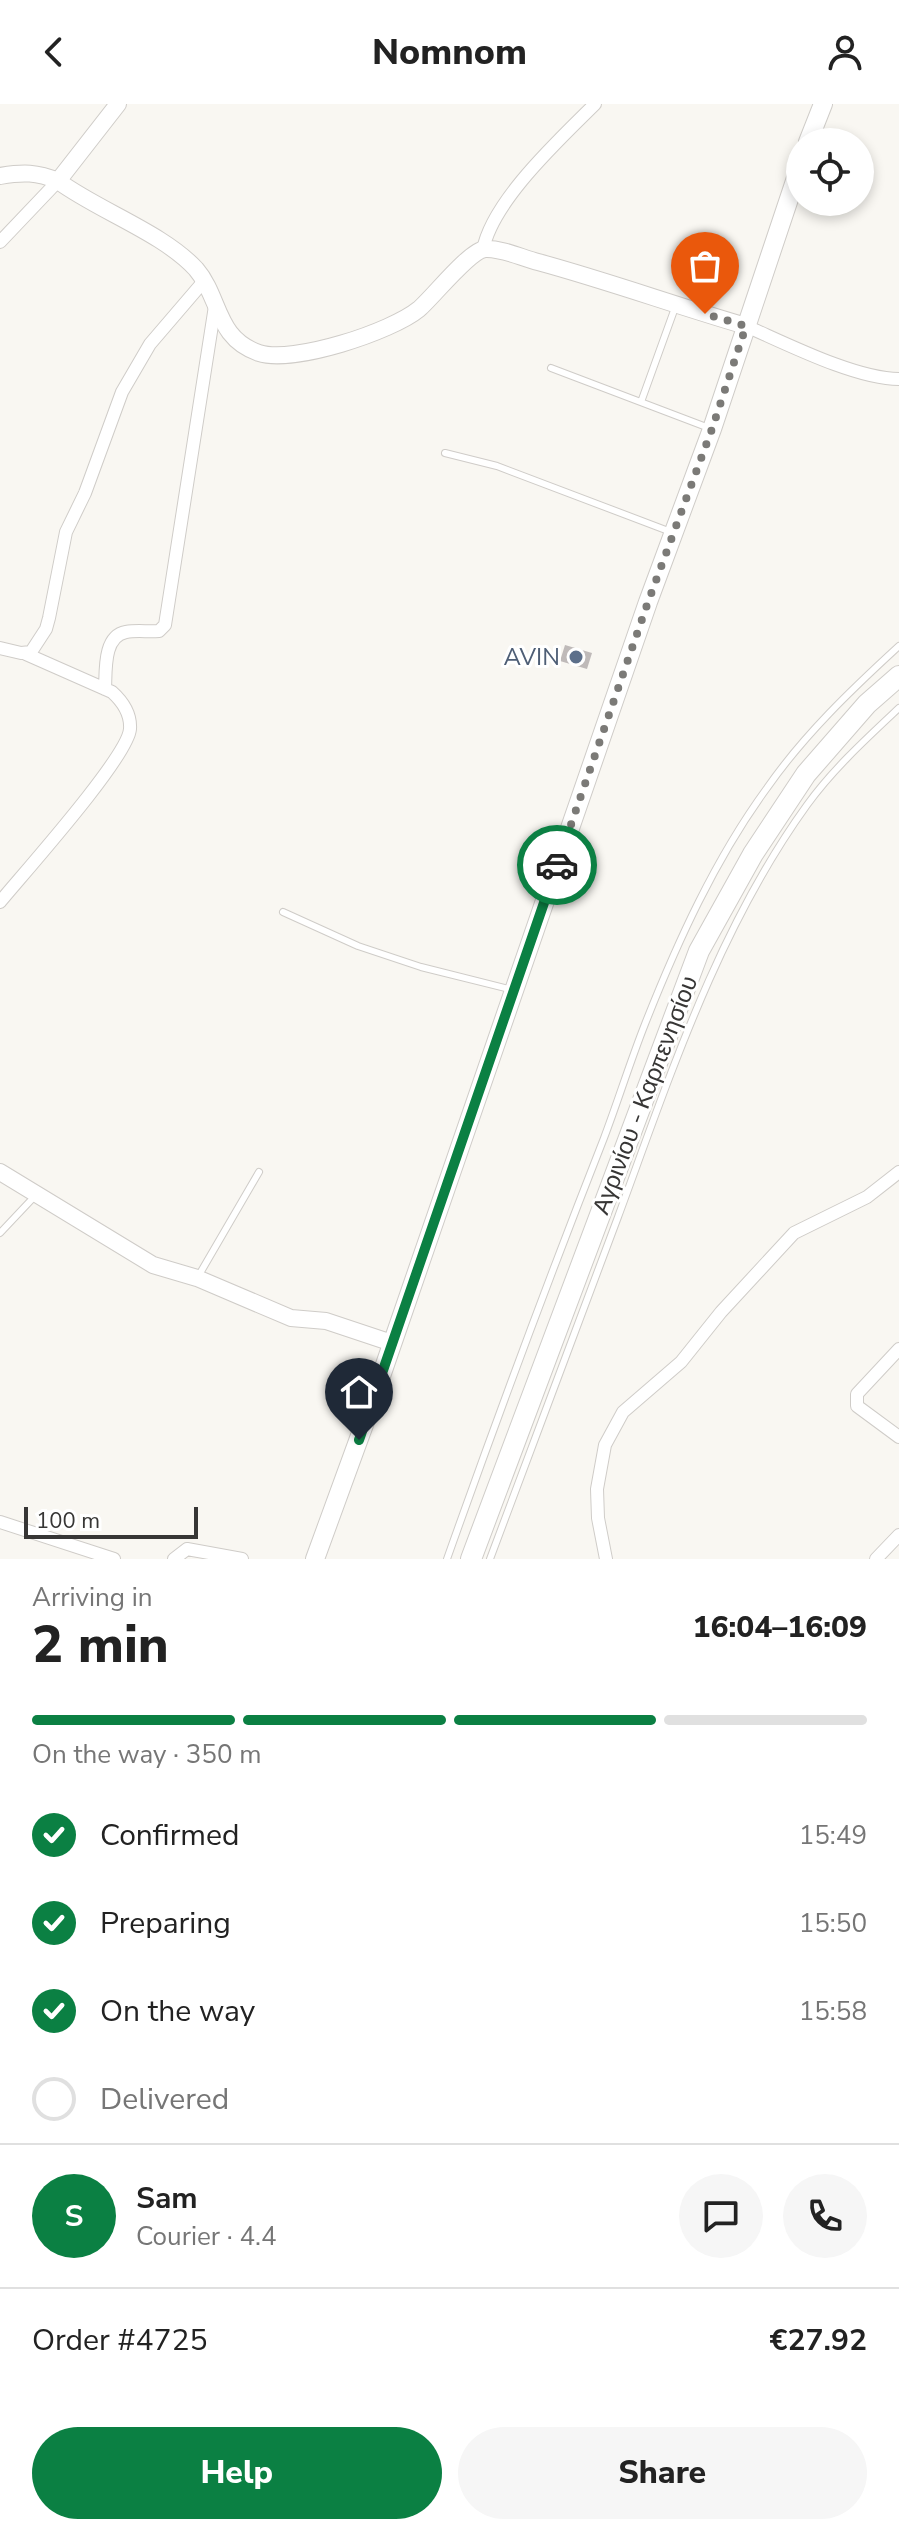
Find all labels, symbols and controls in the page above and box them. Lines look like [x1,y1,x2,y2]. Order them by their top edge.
text: Nomnom [372,28,527,77]
icon: back [32,30,76,74]
icon: person [823,30,867,74]
map controls [786,128,874,216]
button: locate [786,128,874,216]
pin [671,232,739,314]
icon: bag [683,244,727,288]
place label: AVIN [503,641,560,673]
marker: AVIN [567,648,585,666]
courier [517,825,597,905]
icon: car [535,843,579,887]
street label: Αγρινίου - Καρπενησίου [585,971,705,1219]
pin [325,1358,393,1440]
icon: home [337,1370,381,1414]
scale bar [24,1503,198,1539]
text: 100 m [36,1506,100,1536]
text: Arriving in [32,1580,153,1615]
text: 16:04–16:09 [692,1607,867,1648]
text: 2 min [32,1609,169,1680]
text: On the way · 350 m [32,1737,261,1772]
icon: check [32,1813,76,1857]
text: Confirmed [100,1815,240,1856]
text: 15:49 [799,1818,867,1853]
icon: check [32,1901,76,1945]
text: Preparing [100,1903,231,1944]
text: 15:50 [799,1906,867,1941]
icon: check [32,1989,76,2033]
text: On the way [100,1991,255,2032]
text: 15:58 [799,1994,867,2029]
text: Delivered [100,2079,229,2120]
button: chat [679,2174,763,2258]
button: phone [783,2174,867,2258]
text: Sam [136,2178,198,2219]
text: S [65,2196,83,2237]
text: Courier · 4.4 [136,2219,277,2254]
text: Order #4725 [32,2320,207,2361]
text: €27.92 [770,2320,867,2361]
button: Help [32,2427,442,2519]
button: Share [458,2427,867,2519]

